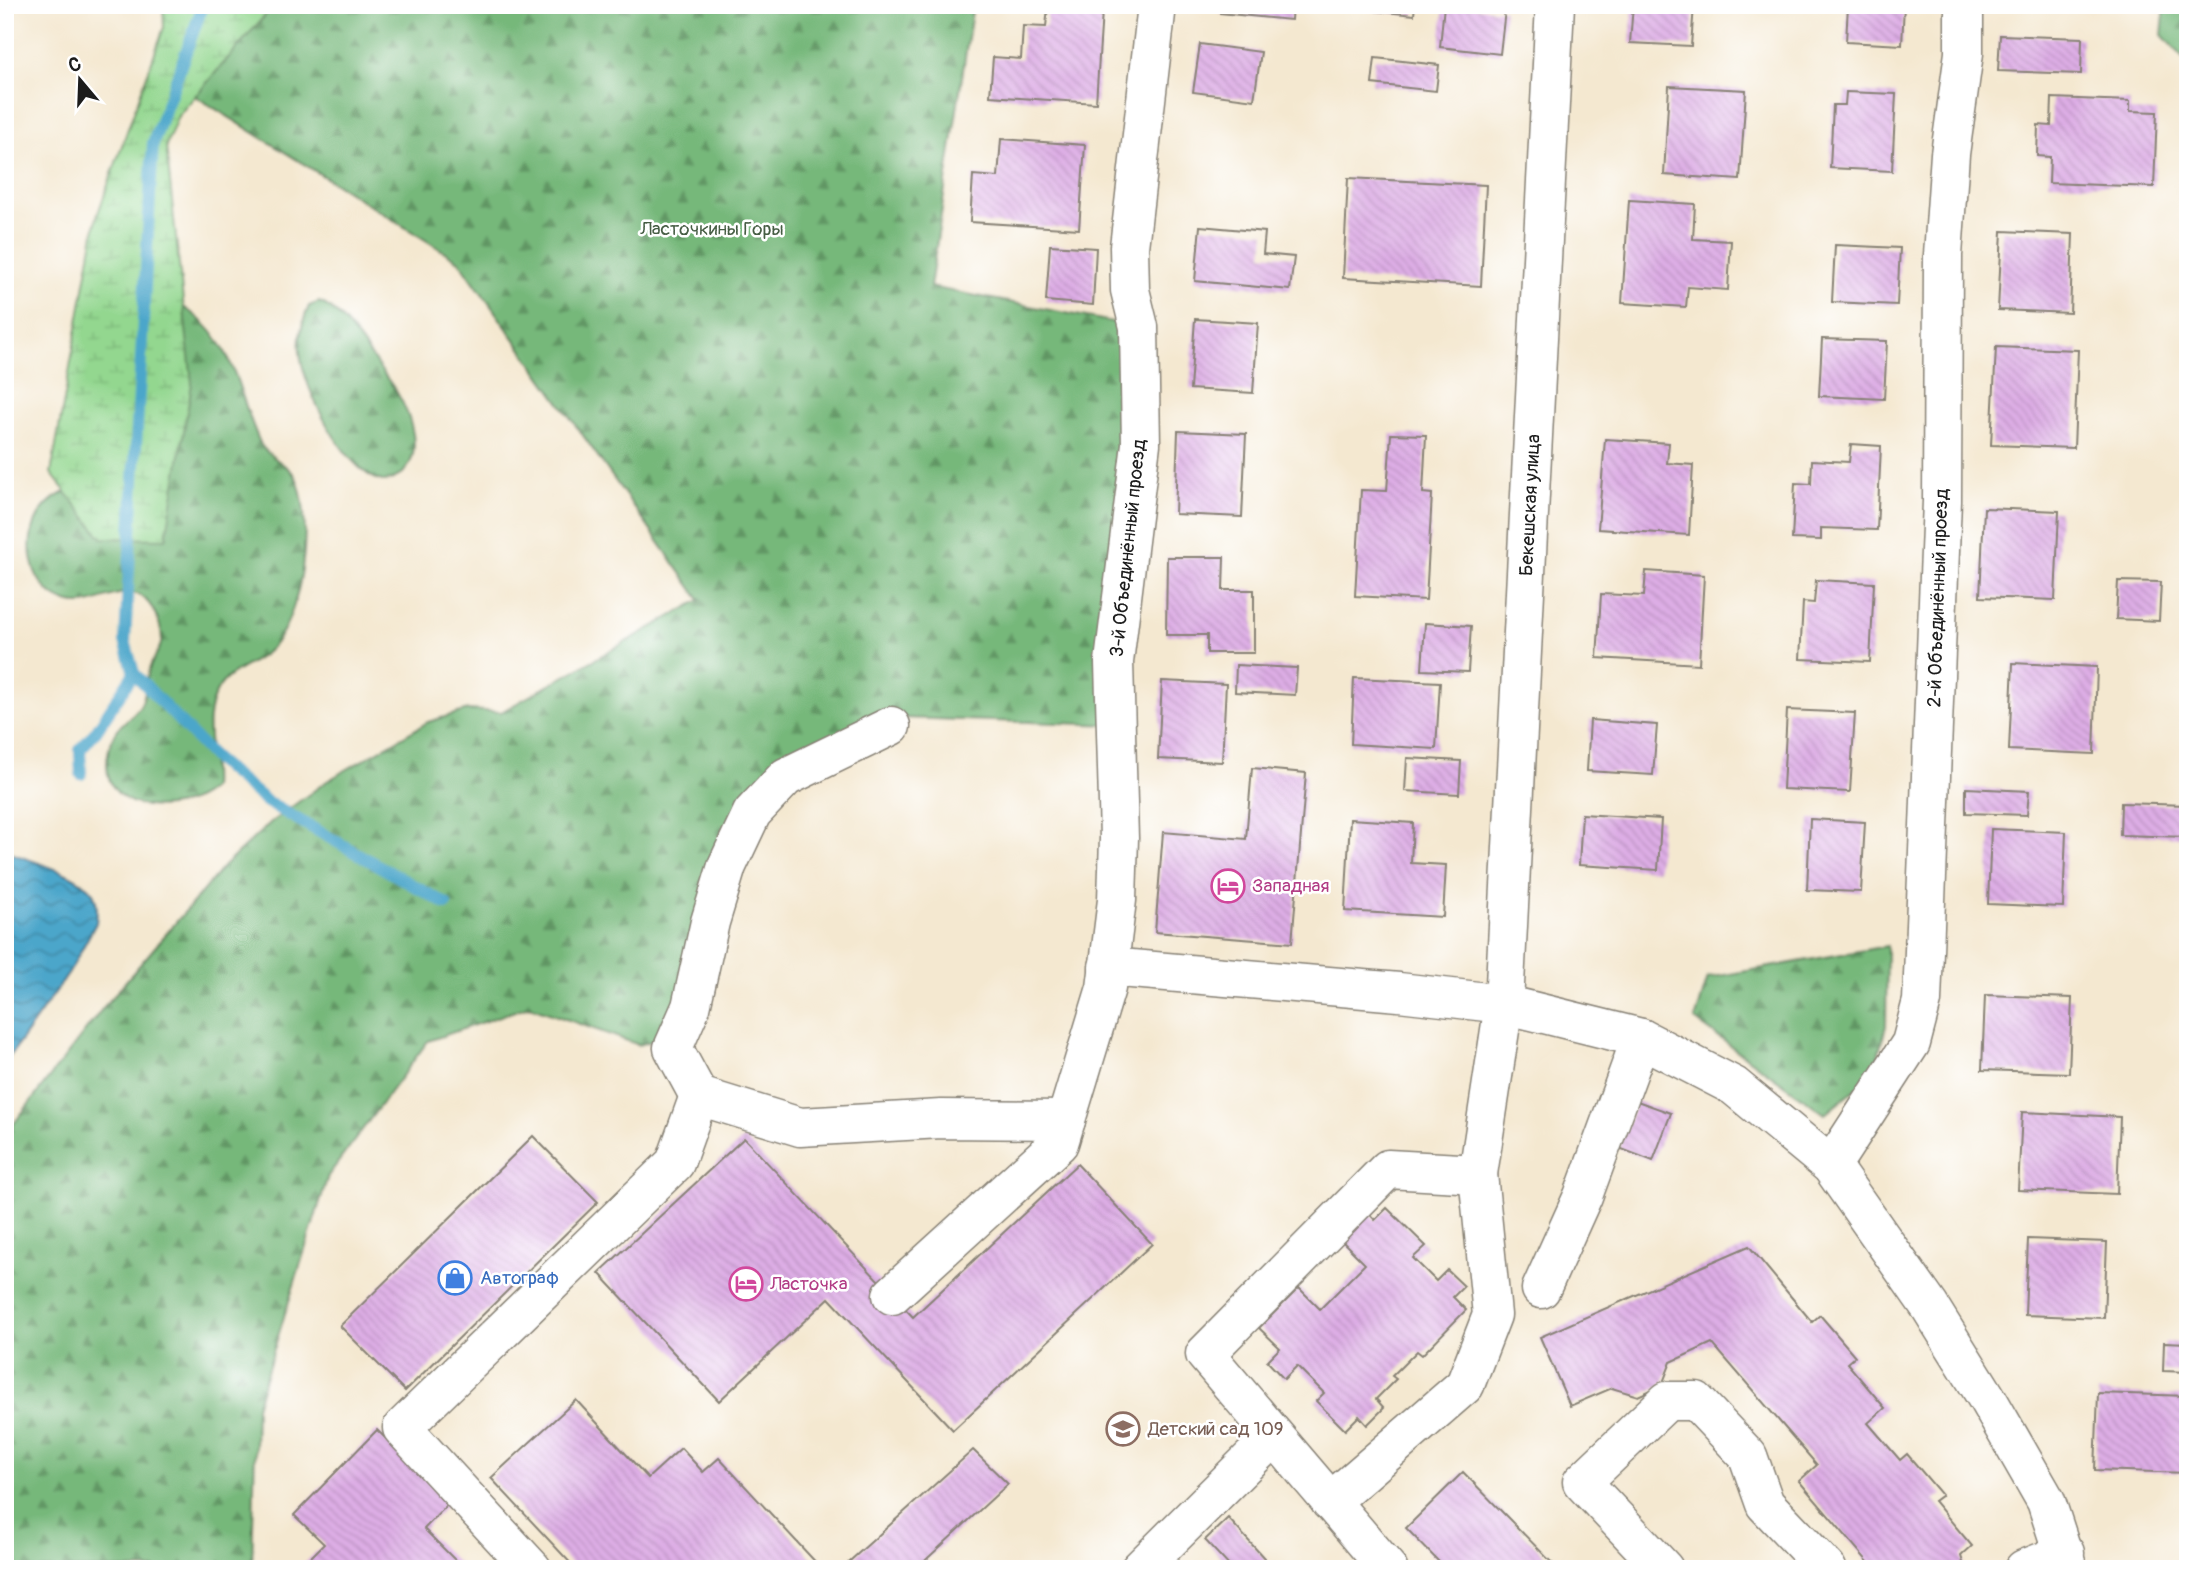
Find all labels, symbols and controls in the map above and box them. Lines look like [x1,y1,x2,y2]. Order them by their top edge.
north arrow [46,46,116,116]
text: С [65,52,84,78]
park label: Ласточкины Горы [639,217,784,241]
street label: Бекешская улица [1514,433,1546,577]
street label: 3-й Объединённый проезд [1105,437,1151,658]
street label: 2-й Объединённый проезд [1922,488,1954,708]
hotel icon: Западная [1209,867,1247,905]
place label: Западная [1252,874,1329,898]
shop icon: Автограф [436,1259,474,1297]
hotel icon: Ласточка [727,1265,765,1303]
place label: Автограф [480,1266,559,1290]
place label: Ласточка [769,1272,848,1296]
school or university icon: Детский сад 109 [1104,1410,1142,1448]
place label: Детский сад 109 [1147,1417,1284,1441]

